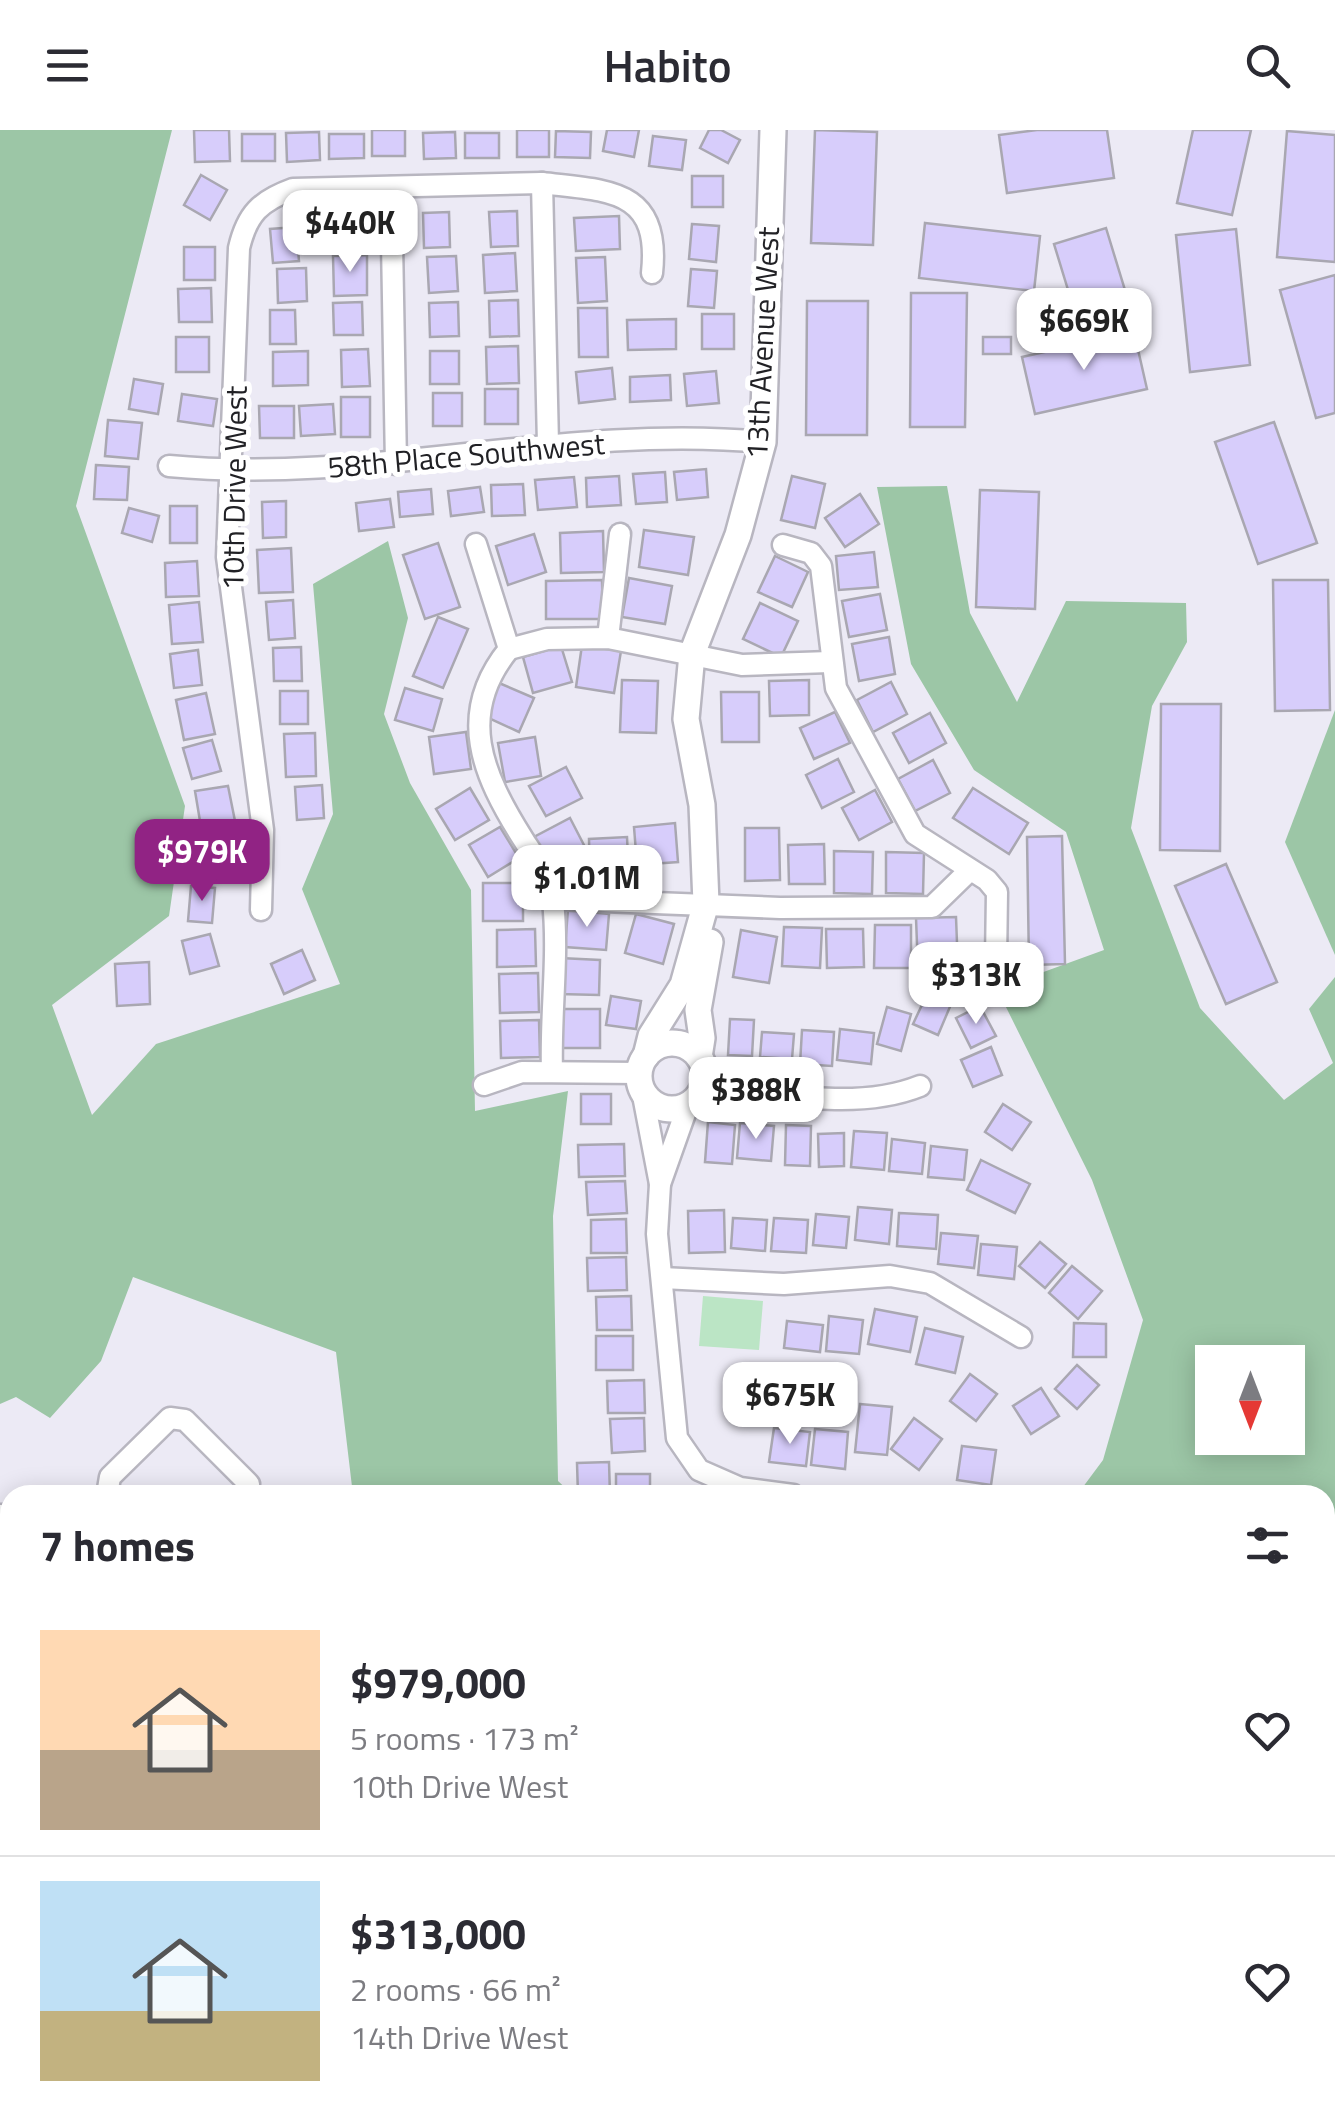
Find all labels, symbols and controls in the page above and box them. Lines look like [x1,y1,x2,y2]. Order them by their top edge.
text: Habito [603,31,732,99]
icon: menu [40,38,95,93]
icon: search [1240,38,1295,93]
pin: $440K [280,190,420,275]
text: $440K [305,198,395,246]
street label: 13th Avenue West [733,225,791,460]
pin: $669K [1014,288,1154,373]
text: $669K [1039,296,1129,344]
street label: 10th Drive West [209,385,259,591]
street label: 58th Place Southwest [325,420,607,490]
pin: $979K [132,819,272,904]
text: $979K [157,827,247,875]
pin: $1.01M [506,845,668,930]
text: $1.01M [533,853,641,901]
pin: $313K [906,942,1046,1027]
text: $313K [931,950,1021,998]
pin: $388K [686,1057,826,1142]
text: $388K [711,1065,801,1113]
north arrow [1195,1345,1305,1455]
map controls [1195,1345,1305,1455]
pin: $675K [720,1362,860,1447]
text: $675K [745,1370,835,1418]
text: 7 homes [40,1513,195,1577]
icon: filters [1240,1518,1295,1573]
text: $979,000 [350,1650,526,1714]
icon: home [120,1670,240,1790]
icon: heart [1240,1703,1295,1758]
text: 5 rooms · 173 m² [350,1714,579,1762]
text: 10th Drive West [350,1762,568,1810]
text: $313,000 [350,1901,526,1965]
icon: home [120,1921,240,2041]
icon: heart [1240,1954,1295,2009]
text: 2 rooms · 66 m² [350,1965,561,2013]
text: 14th Drive West [350,2013,568,2061]

